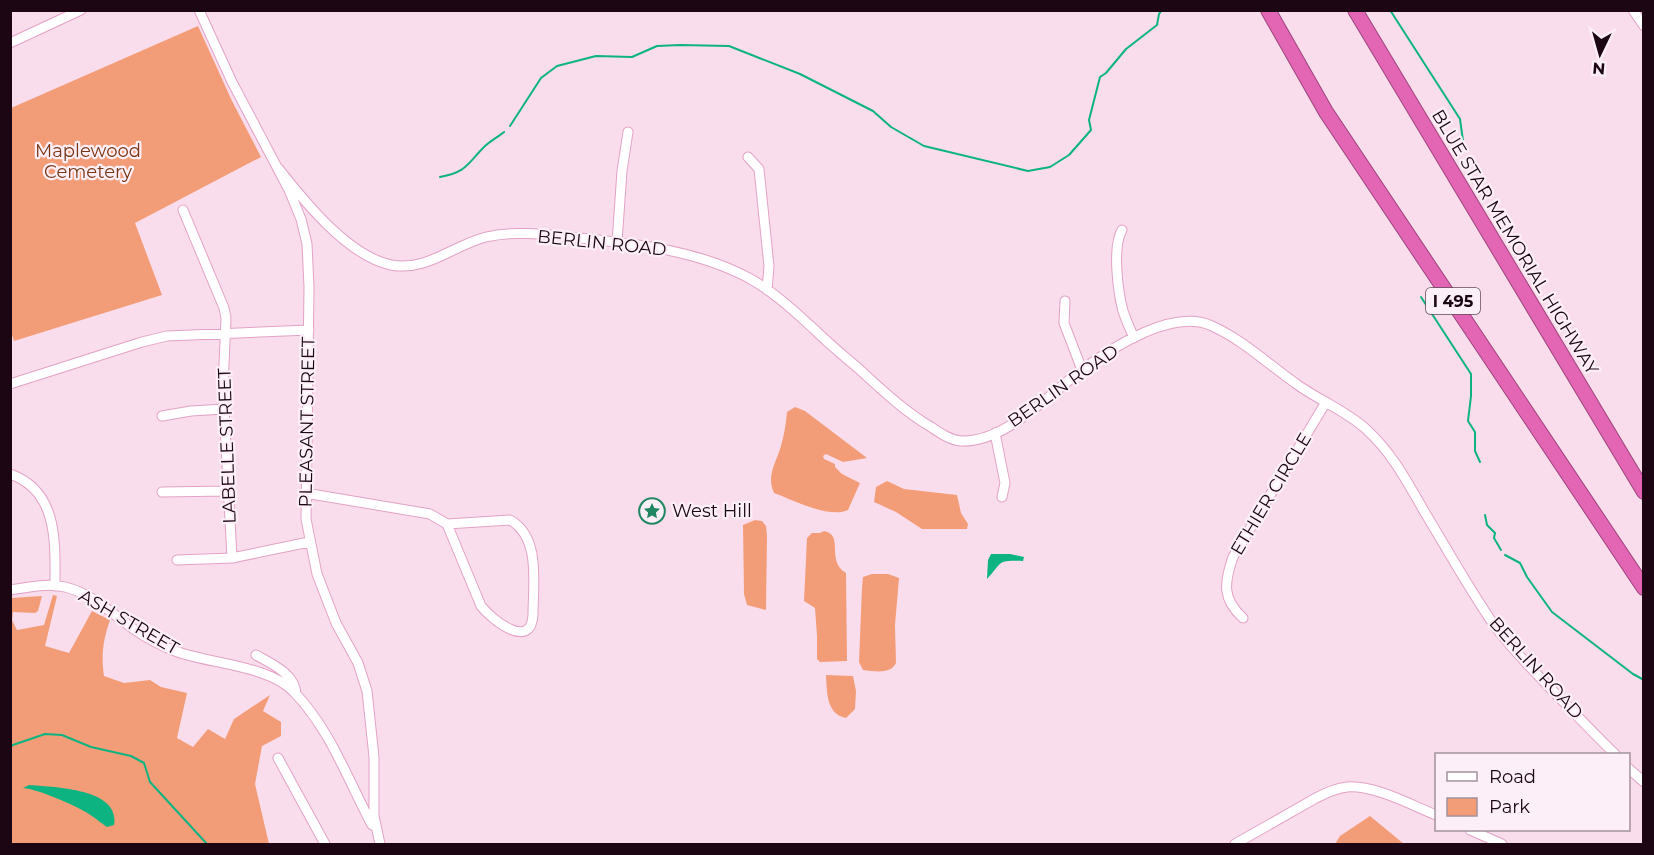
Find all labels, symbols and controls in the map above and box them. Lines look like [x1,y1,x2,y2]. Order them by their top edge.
north arrow [1570,24,1630,84]
text: N [1591,58,1606,78]
street label: BLUE STAR MEMORIAL HIGHWAY [1427,105,1603,379]
park label: Maplewood Cemetery [35,140,141,183]
street label: BERLIN ROAD [536,225,668,261]
road number: I 495 [1426,288,1480,314]
street label: PLEASANT STREET [295,336,319,507]
street label: BERLIN ROAD [1004,340,1122,432]
street label: LABELLE STREET [213,367,241,524]
street label: ETHIER CIRCLE [1226,429,1316,559]
place icon: West Hill [637,496,667,526]
place label: West Hill [672,500,752,522]
street label: ASH STREET [75,584,184,660]
street label: BERLIN ROAD [1484,612,1588,724]
legend [1435,753,1630,831]
text: Road [1489,766,1536,788]
text: Park [1489,796,1530,818]

